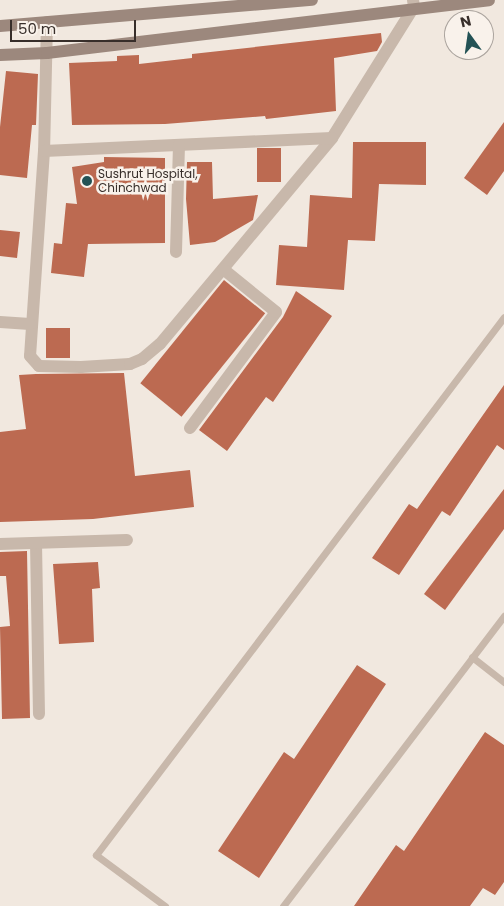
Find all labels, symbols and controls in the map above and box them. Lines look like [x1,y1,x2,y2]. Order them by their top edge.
scale bar [12,10,139,42]
north arrow [444,10,494,60]
text: N [458,10,473,32]
text: 50 m [18,18,56,39]
place label: Sushrut Hospital, Chinchwad [98,167,198,195]
marker: Sushrut Hospital, Chinchwad [80,174,94,188]

